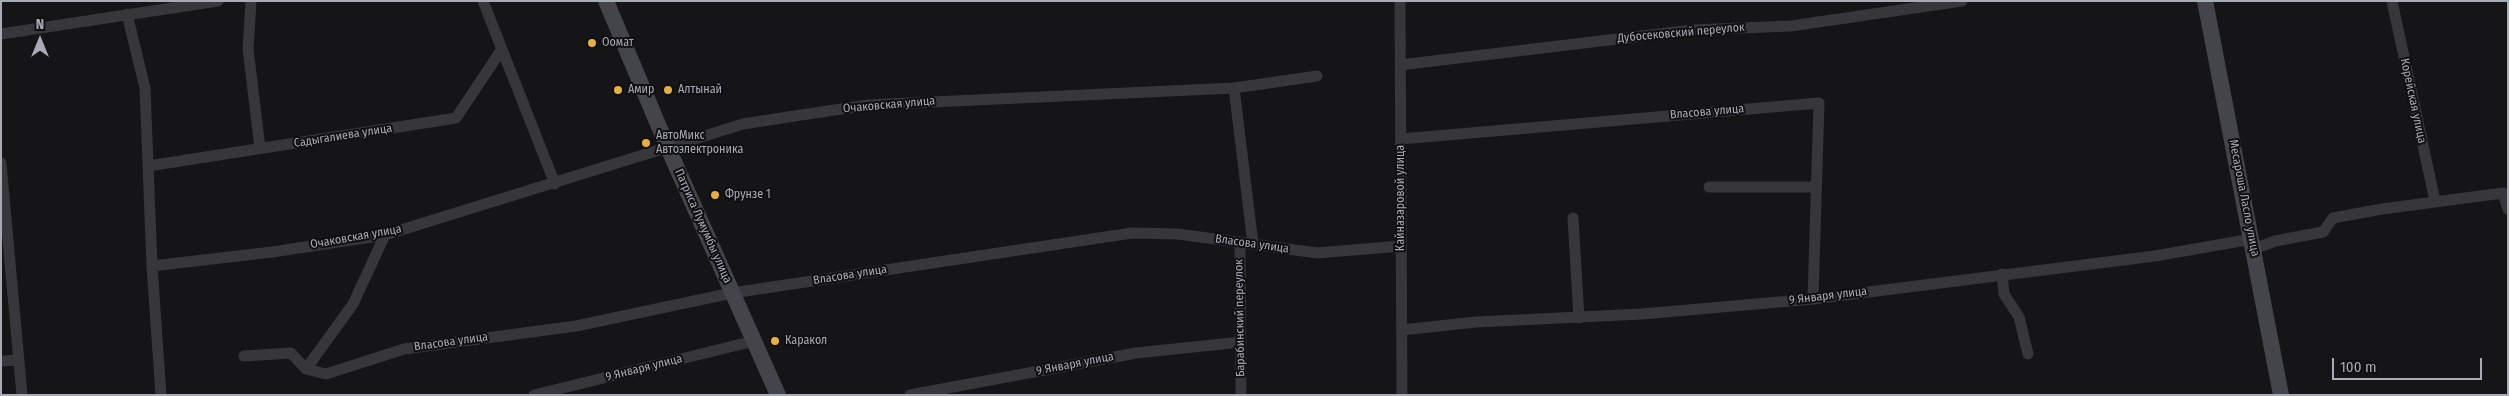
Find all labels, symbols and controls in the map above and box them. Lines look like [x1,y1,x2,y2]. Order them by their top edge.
north arrow [15,15,65,65]
text: N [36,16,44,33]
street label: Дубосековский переулок [1617,20,1745,46]
place label: Оомат [602,36,634,50]
marker: Оомат [586,37,598,49]
street label: Корейская улица [2397,57,2429,145]
place label: Амир [628,83,654,97]
place label: Алтынай [678,83,722,97]
marker: Амир [612,84,624,96]
marker: Алтынай [662,84,674,96]
street label: Очаковская улица [842,94,936,116]
street label: Власова улица [1669,102,1745,122]
street label: Садыгалиева улица [293,121,393,151]
place label: АвтоМикс Автоэлектроника [656,129,743,157]
marker: АвтоМикс Автоэлектроника [640,137,652,149]
street label: Месароша Ласло улица [2226,138,2262,258]
street label: Кайназаровой улица [1394,145,1408,251]
street label: Патриса Лумумбы улица [671,167,735,285]
place label: Фрунзе 1 [725,188,771,202]
marker: Фрунзе 1 [709,189,721,201]
street label: Очаковская улица [309,222,403,252]
street label: Власова улица [1214,232,1290,256]
street label: Барабинский переулок [1232,259,1248,377]
street label: Власова улица [812,262,888,288]
street label: 9 Января улица [1788,284,1868,308]
street label: Власова улица [413,330,489,354]
place label: Каракол [785,334,827,348]
marker: Каракол [769,335,781,347]
scale bar [2334,348,2484,380]
street label: 9 Января улица [1035,349,1115,379]
street label: 9 Января улица [604,352,684,384]
text: 100 m [2340,358,2377,376]

